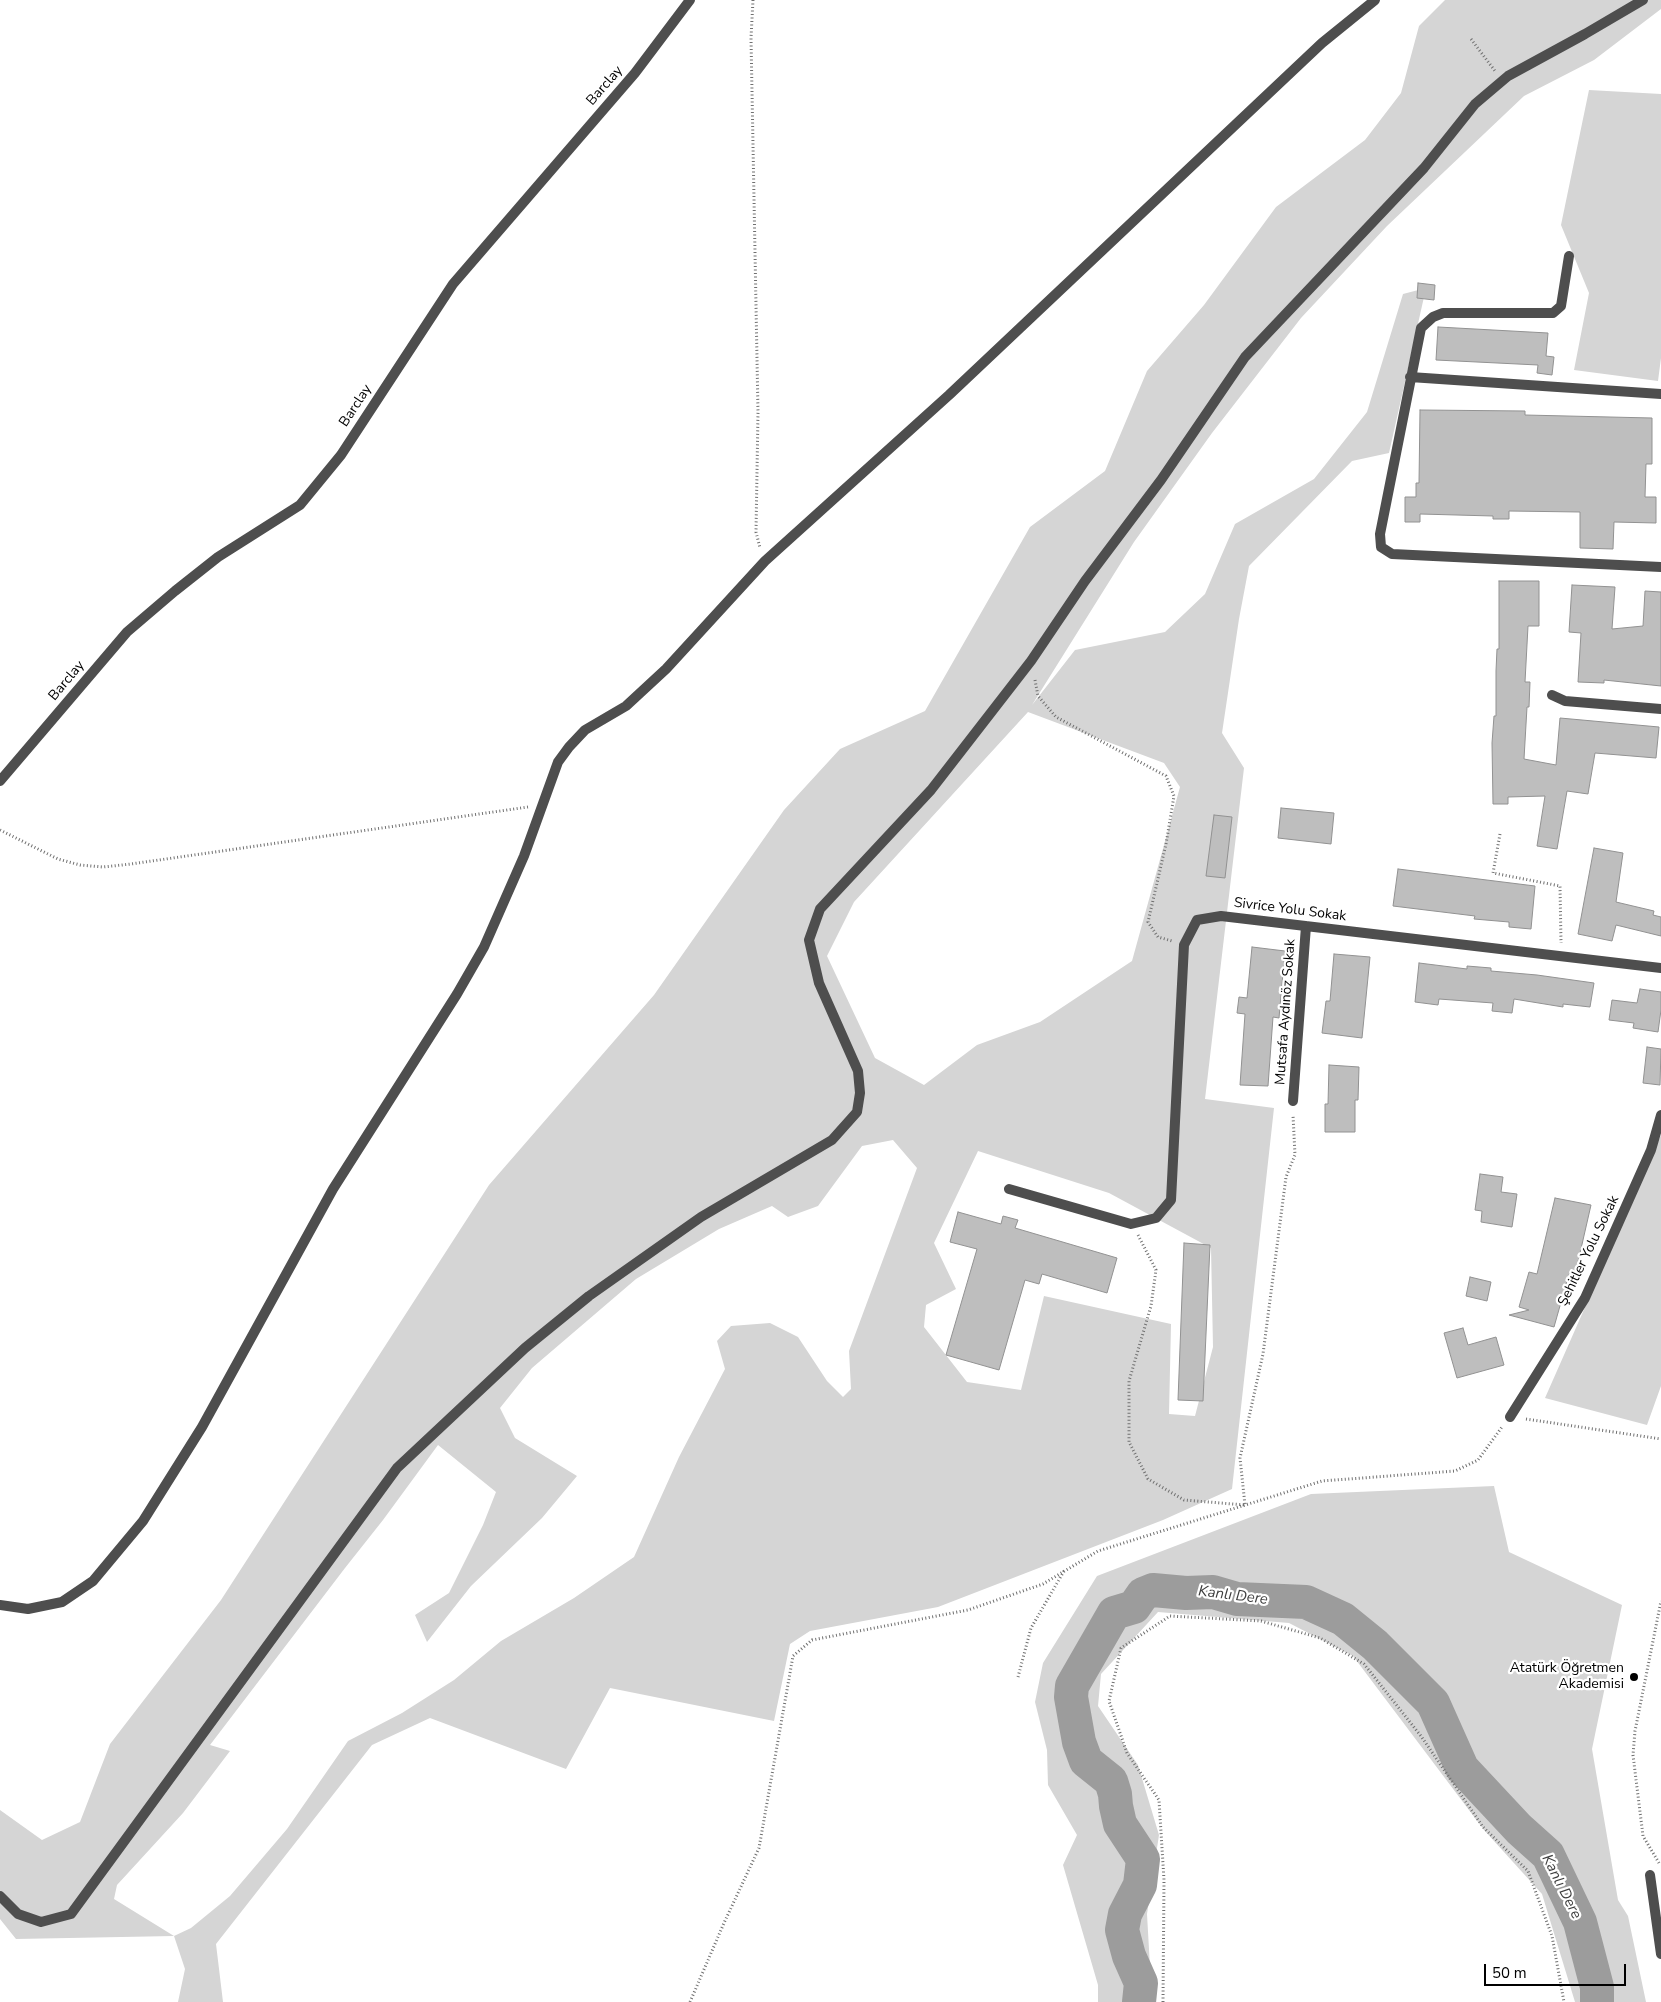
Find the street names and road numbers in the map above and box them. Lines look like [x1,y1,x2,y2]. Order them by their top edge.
street label: Barclay [583,63,627,109]
street label: Barclay [336,382,376,430]
street label: Barclay [45,658,89,704]
street label: Sivrice Yolu Sokak [1233,895,1347,925]
street label: Mutsafa Aydınöz Sokak [1273,938,1299,1086]
street label: Şehitler Yolu Sokak [1555,1193,1623,1309]

